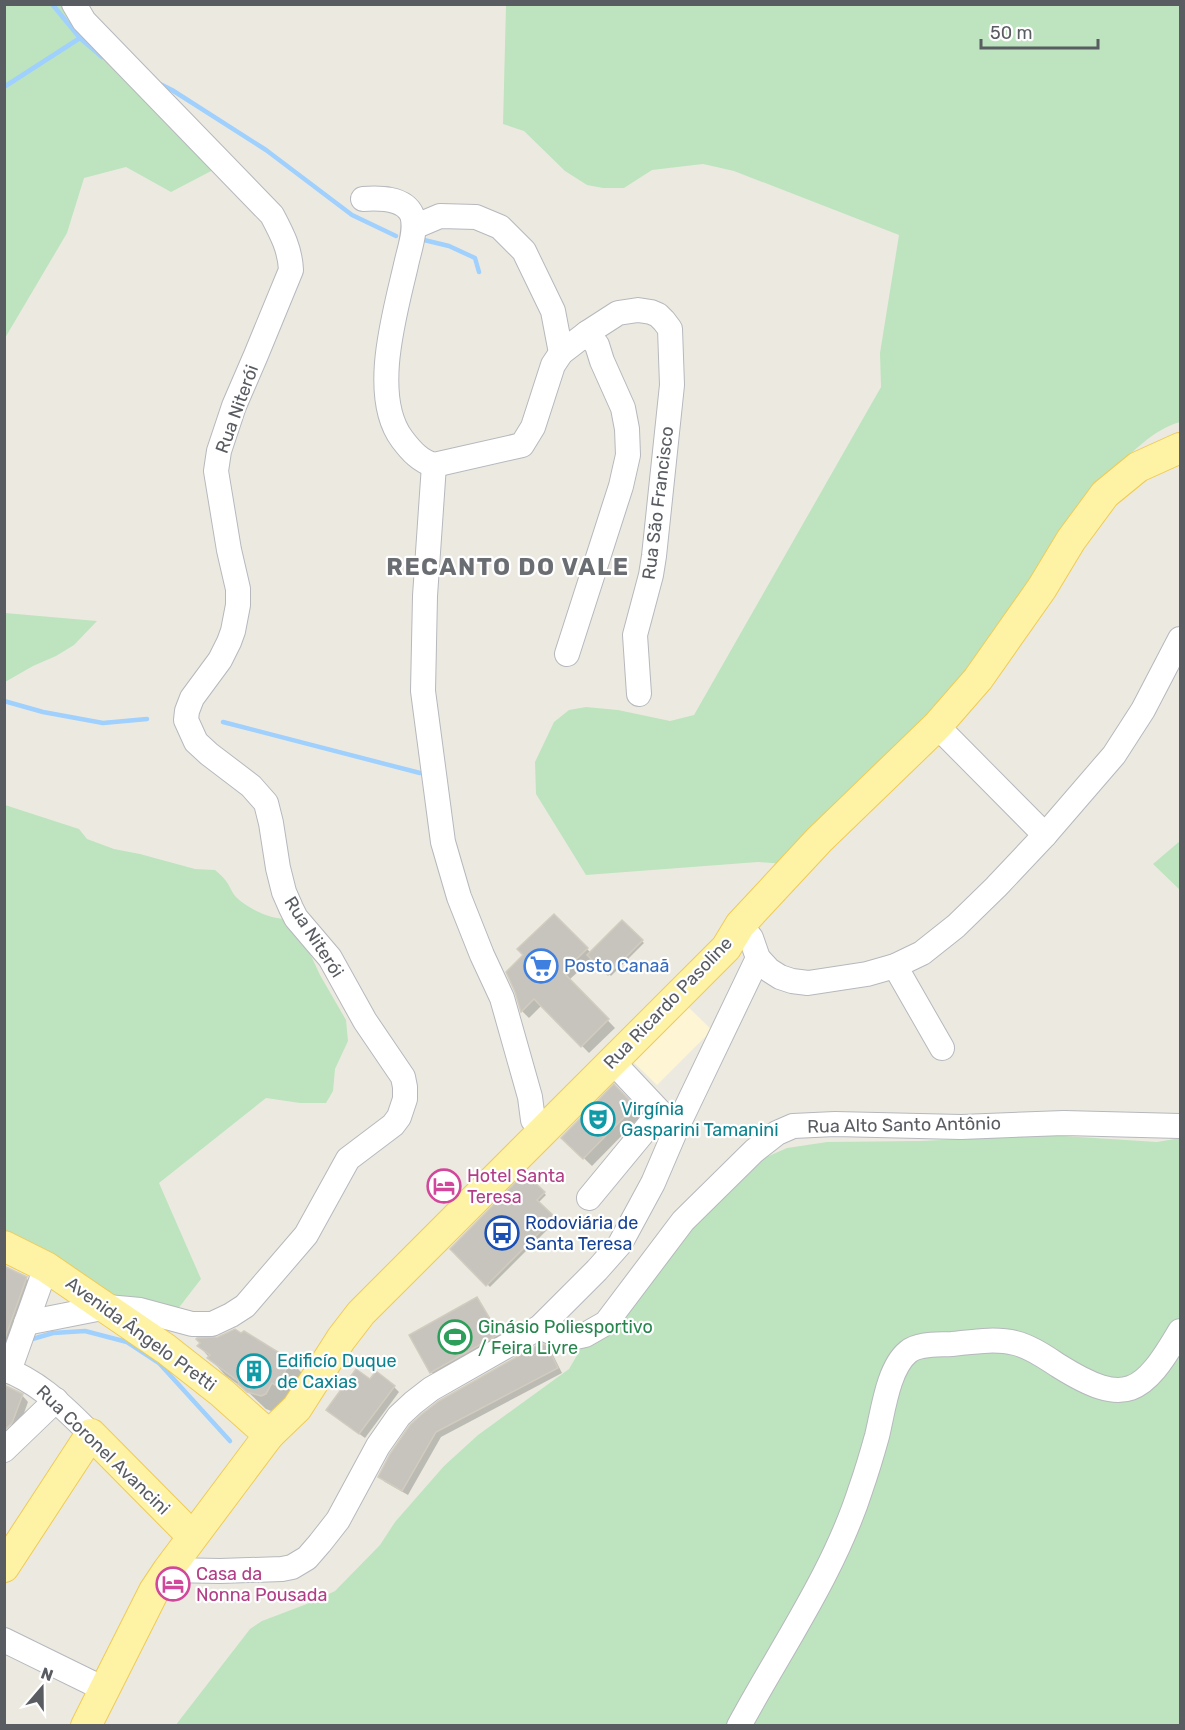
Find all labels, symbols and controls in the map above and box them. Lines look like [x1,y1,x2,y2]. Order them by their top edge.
scale bar [981,12,1098,50]
text: 50 m [990,22,1033,44]
street label: Rua Niterói [211,362,263,456]
street label: Rua São Francisco [638,425,678,581]
district label: RECANTO DO VALE [386,553,630,581]
street label: Rua Niterói [280,892,348,982]
street label: Rua Ricardo Pasoline [599,932,737,1074]
supermarket icon: Posto Canaã [523,948,559,984]
place label: Posto Canaã [564,955,669,977]
place label: Virgínia Gasparini Tamanini [621,1098,779,1141]
theatre icon: Virgínia Gasparini Tamanini [580,1101,616,1137]
street label: Rua Alto Santo Antônio [807,1112,1001,1138]
place label: Hotel Santa Teresa [467,1165,565,1208]
hotel icon: Hotel Santa Teresa [426,1168,462,1204]
place label: Rodoviária de Santa Teresa [525,1212,638,1255]
bus stop icon: Rodoviária de Santa Teresa [484,1215,520,1251]
street label: Avenida Ângelo Pretti [61,1272,221,1396]
place label: Ginásio Poliesportivo / Feira Livre [478,1316,653,1359]
sports icon: Ginásio Poliesportivo / Feira Livre [437,1319,473,1355]
place label: Edificío Duque de Caxias [277,1350,397,1393]
building icon: Edificío Duque de Caxias [236,1353,272,1389]
street label: Rua Coronel Avancini [32,1381,174,1519]
place label: Casa da Nonna Pousada [196,1563,327,1606]
hotel icon: Casa da Nonna Pousada [155,1566,191,1602]
north arrow [12,1658,72,1718]
text: N [38,1663,56,1685]

